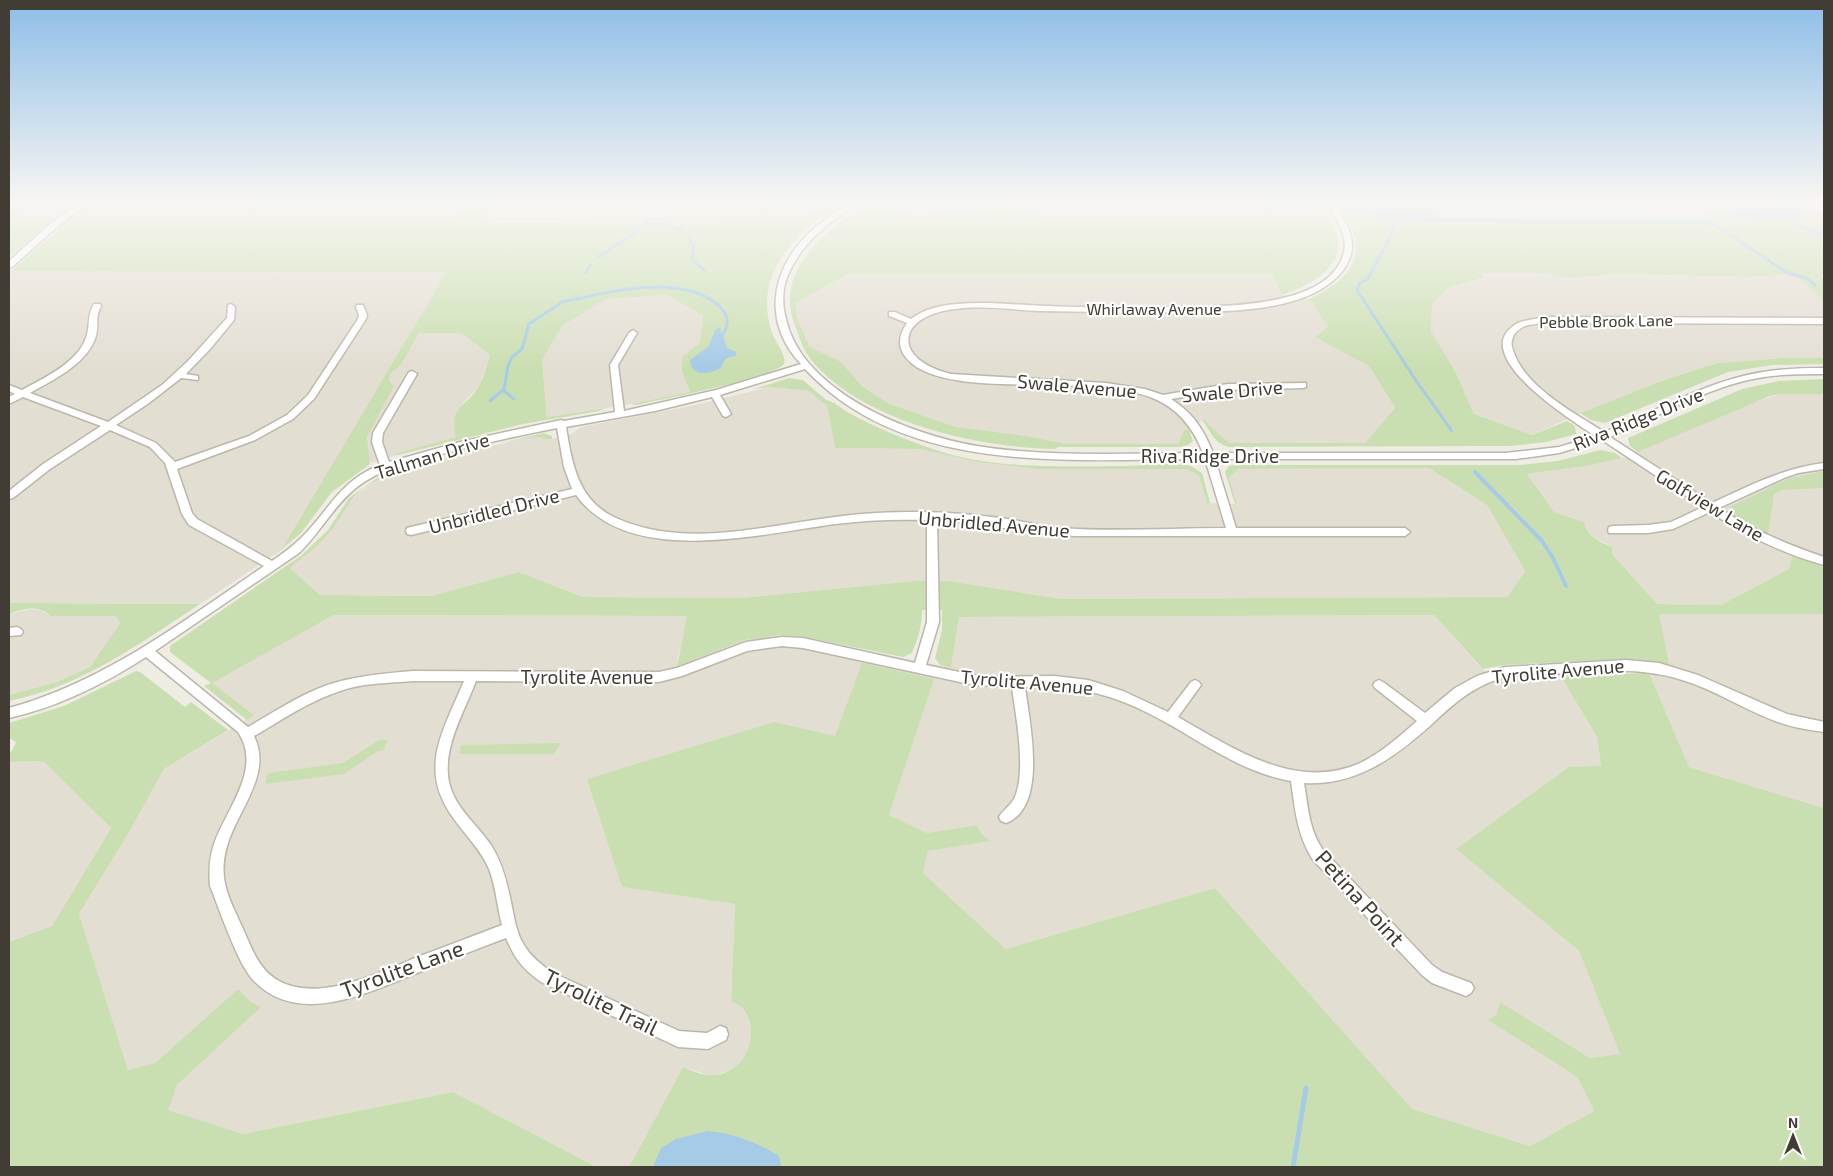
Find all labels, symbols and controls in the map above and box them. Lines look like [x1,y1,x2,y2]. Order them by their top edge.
street label: Whirlaway Avenue [1086,299,1222,318]
street label: Pebble Brook Lane [1539,310,1673,331]
street label: Swale Avenue [1016,369,1138,402]
street label: Swale Drive [1180,375,1284,406]
street label: Riva Ridge Drive [1569,382,1706,455]
street label: Tallman Drive [372,427,492,484]
street label: Riva Ridge Drive [1141,444,1279,467]
street label: Golfview Lane [1652,463,1768,546]
street label: Unbridled Drive [426,483,562,538]
street label: Unbridled Avenue [917,505,1071,542]
street label: Tyrolite Avenue [1491,653,1625,688]
street label: Tyrolite Avenue [960,664,1094,699]
street label: Tyrolite Avenue [520,665,654,688]
street label: Petina Point [1311,844,1411,951]
street label: Tyrolite Lane [337,934,467,1002]
street label: Tyrolite Trail [540,962,663,1040]
north arrow [1768,1111,1818,1161]
text: N [1788,1114,1798,1131]

